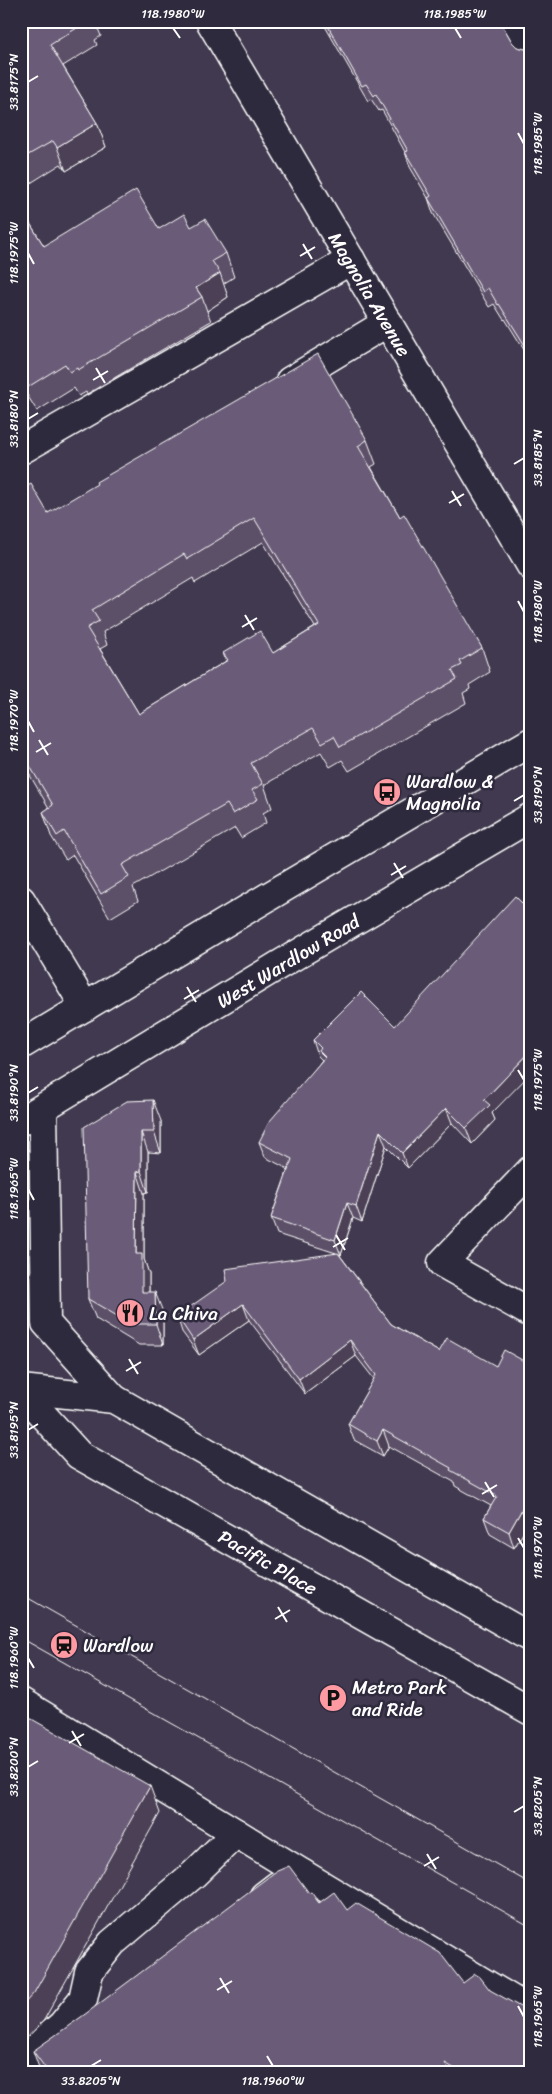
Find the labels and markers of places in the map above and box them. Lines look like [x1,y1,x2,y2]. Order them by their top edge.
place label: Wardlow & Magnolia [406,765,493,820]
bus stop icon: Wardlow & Magnolia [372,777,402,807]
place label: La Chiva [149,1297,218,1330]
restaurant icon: La Chiva [115,1298,145,1328]
place label: Wardlow [83,1629,154,1662]
station icon: Wardlow [49,1630,79,1660]
place label: Metro Park and Ride [352,1671,447,1726]
parking icon: Metro Park and Ride [318,1683,348,1713]

